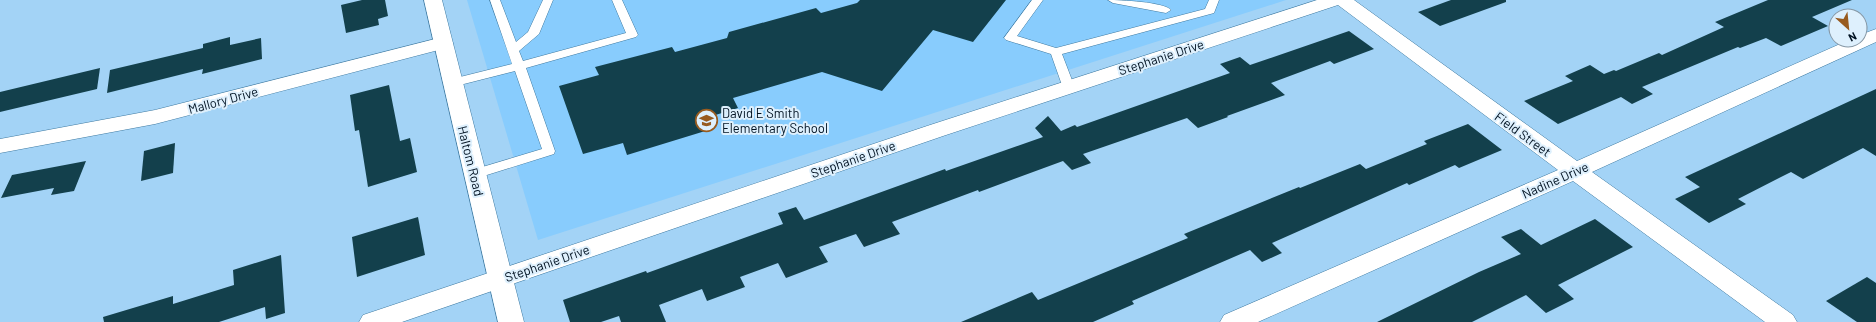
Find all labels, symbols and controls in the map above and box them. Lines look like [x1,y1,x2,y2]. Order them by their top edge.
north arrow [1828,8,1868,48]
text: N [1847,30,1859,45]
street label: Stephanie Drive [1116,36,1206,78]
street label: Mallory Drive [186,83,260,117]
place label: David E Smith Elementary School [722,105,828,136]
school or university icon: David E Smith Elementary School [694,107,720,133]
street label: Field Street [1492,108,1554,160]
street label: Haltom Road [455,124,487,198]
street label: Stephanie Drive [808,137,898,181]
street label: Nadine Drive [1519,158,1591,202]
street label: Stephanie Drive [502,241,592,285]

